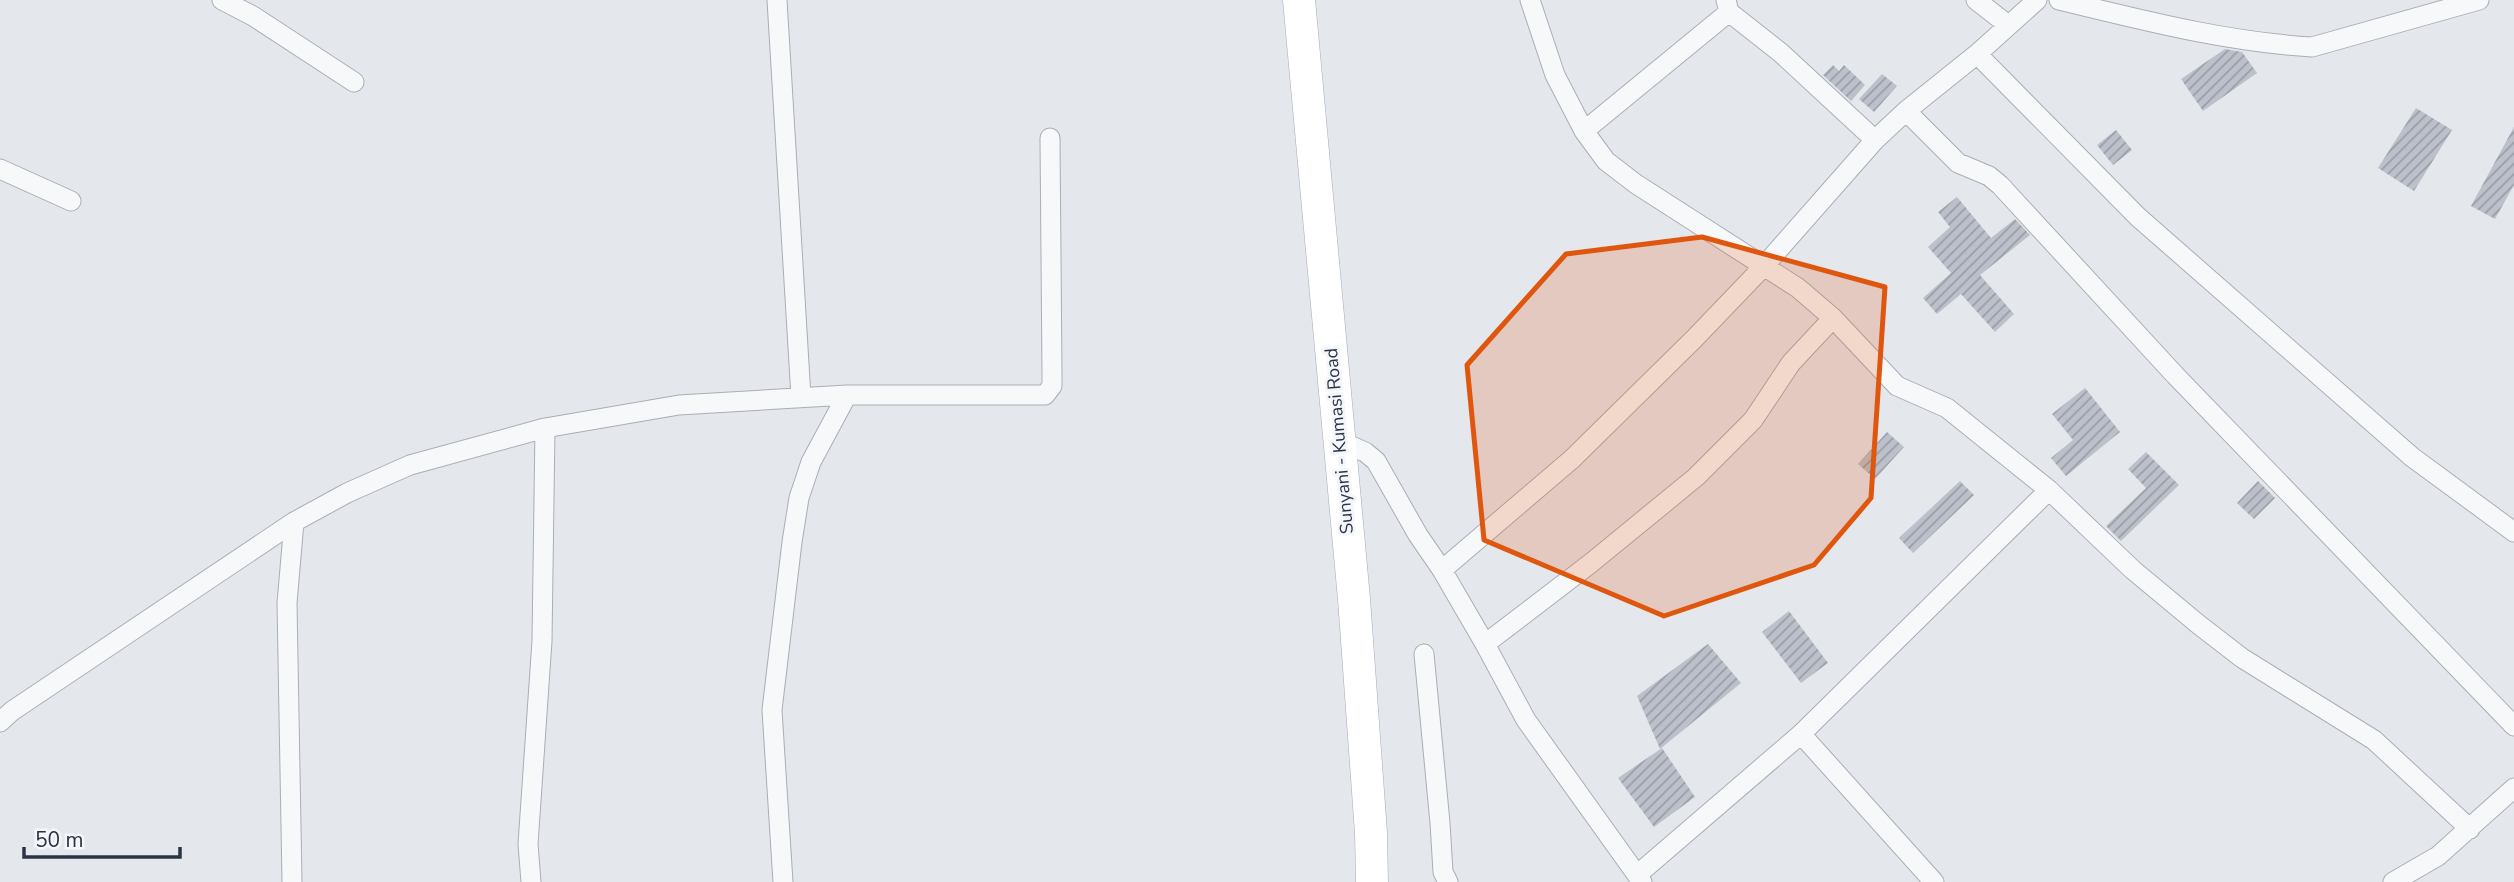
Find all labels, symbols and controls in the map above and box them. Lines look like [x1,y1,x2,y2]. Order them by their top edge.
street label: Sunyani - Kumasi Road [1319,347,1359,535]
scale bar [24,816,180,860]
text: 50 m [35,826,84,854]

